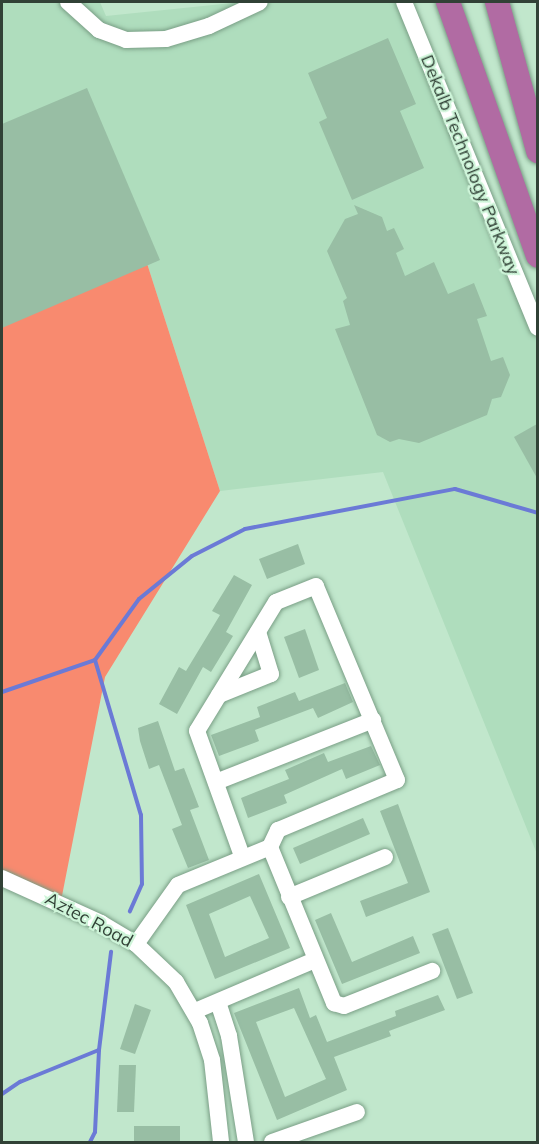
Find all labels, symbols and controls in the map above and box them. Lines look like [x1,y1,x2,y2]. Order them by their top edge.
street label: Dekalb Technology Parkway [416,52,524,278]
street label: Aztec Road [41,888,137,952]

